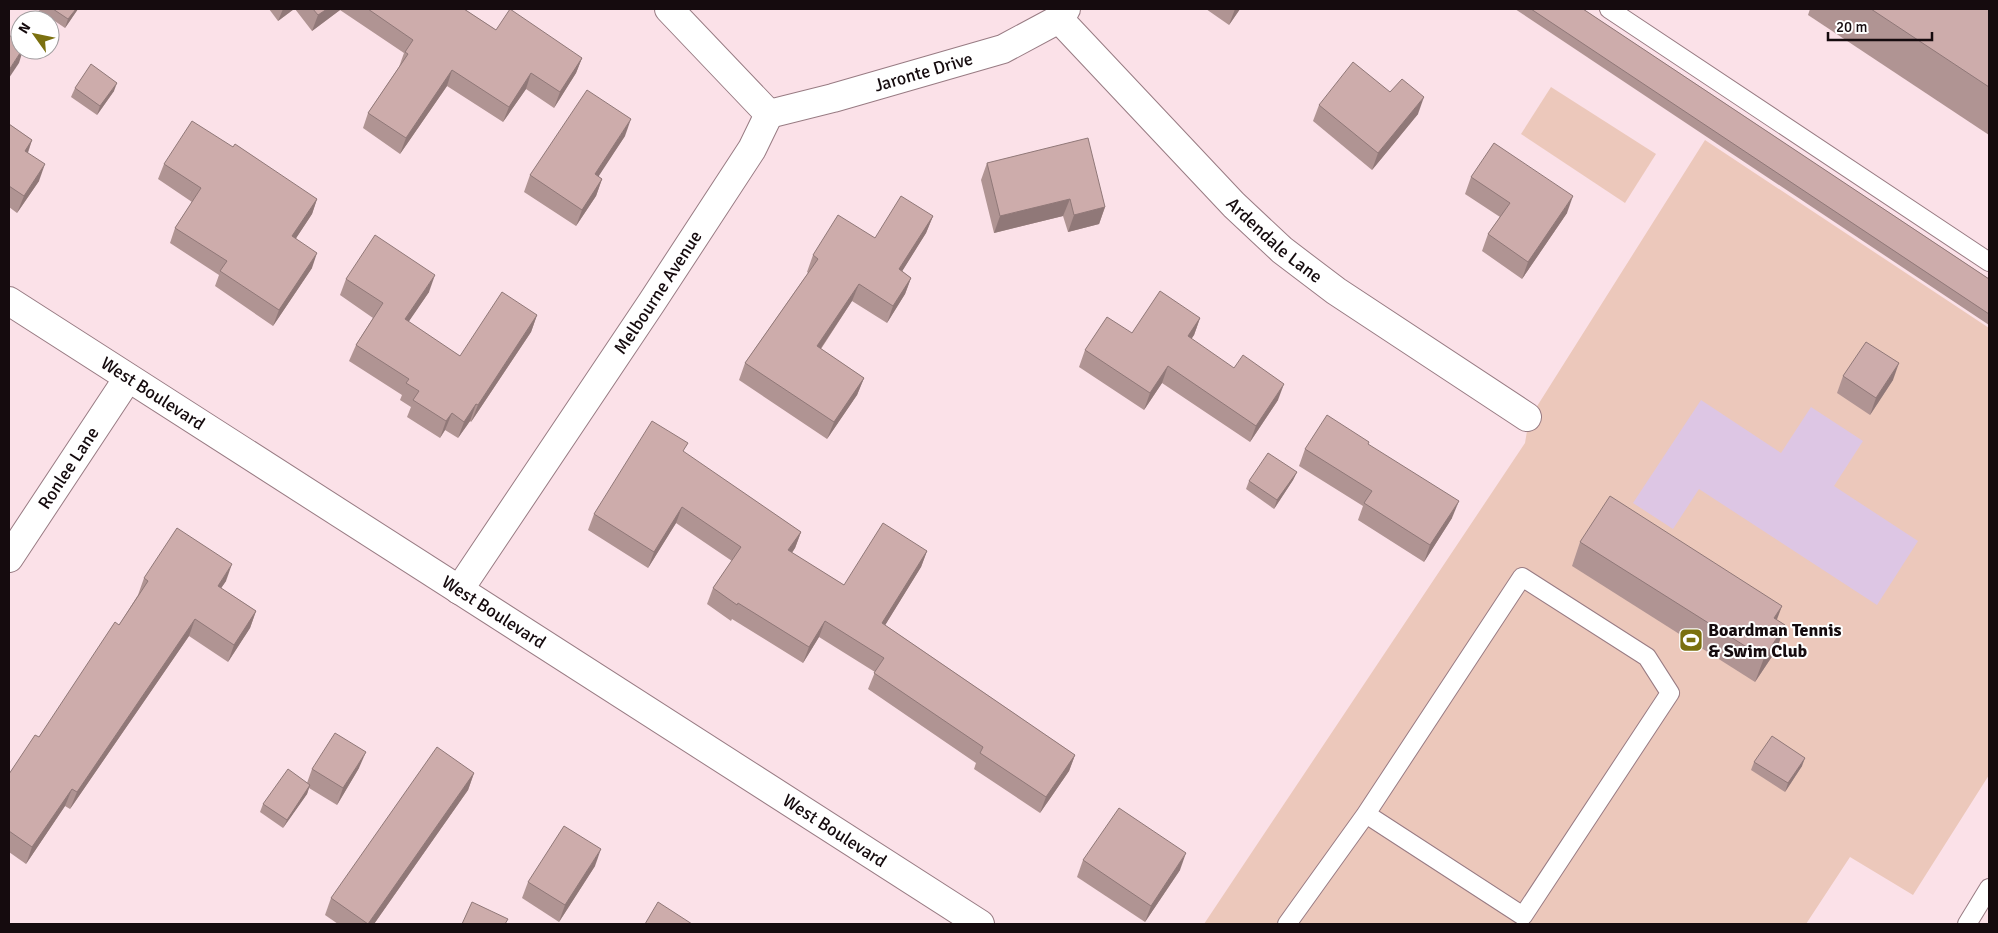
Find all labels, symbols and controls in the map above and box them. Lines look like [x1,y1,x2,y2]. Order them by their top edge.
north arrow [10,10,60,60]
scale bar [1828,10,1932,42]
text: 20 m [1836,18,1867,36]
text: N [15,19,34,37]
street label: Jaronte Drive [871,47,975,97]
street label: Ardendale Lane [1222,193,1327,288]
street label: Melbourne Avenue [609,226,707,358]
street label: West Boulevard [97,352,209,435]
street label: Ronlee Lane [33,423,104,513]
street label: West Boulevard [438,571,550,653]
place label: Boardman Tennis & Swim Club [1708,619,1842,662]
sports icon: Boardman Tennis & Swim Club [1678,627,1704,653]
street label: West Boulevard [779,789,891,872]

